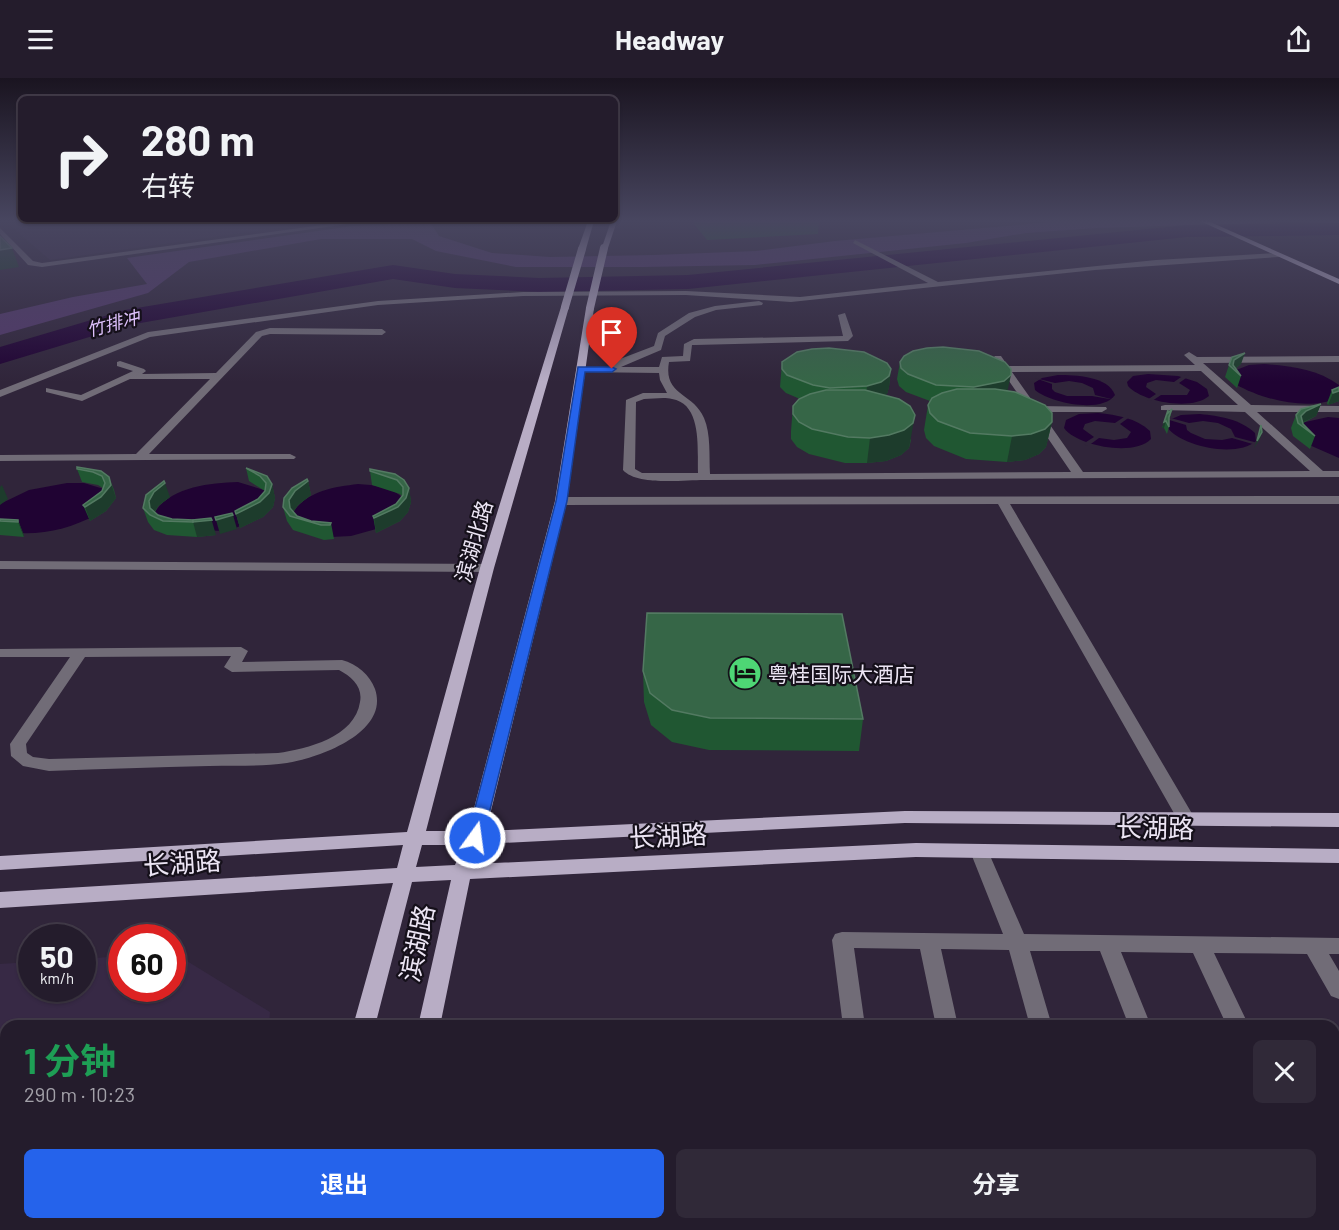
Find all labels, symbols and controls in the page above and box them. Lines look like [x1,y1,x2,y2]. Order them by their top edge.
icon: menu [24,23,57,56]
text: Headway [615,23,724,55]
icon: share [1282,23,1315,56]
text: 280 m [141,114,255,164]
icon: right [42,120,120,198]
text: 右转 [141,169,195,201]
water label: 竹排冲 [84,305,144,341]
pin [586,307,637,369]
icon: arrive [595,316,628,349]
street label: 滨湖北路 [449,497,497,585]
hotel icon: 粤桂国际大酒店 [727,655,763,691]
place label: 粤桂国际大酒店 [768,661,915,686]
position arrow [443,806,507,870]
street label: 长湖路 [1116,811,1194,843]
street label: 长湖路 [628,817,708,853]
street label: 长湖路 [142,844,222,880]
street label: 滨湖路 [393,902,439,984]
speed limit sign: 60 [108,924,186,1002]
text: 50 [40,938,74,974]
text: km/h [40,969,74,987]
text: 1 分钟 [24,1038,116,1081]
button: close [1253,1040,1316,1103]
text: 290 m · 10:23 [24,1082,135,1106]
button: 退出 [24,1149,664,1218]
button: 分享 [676,1149,1316,1218]

